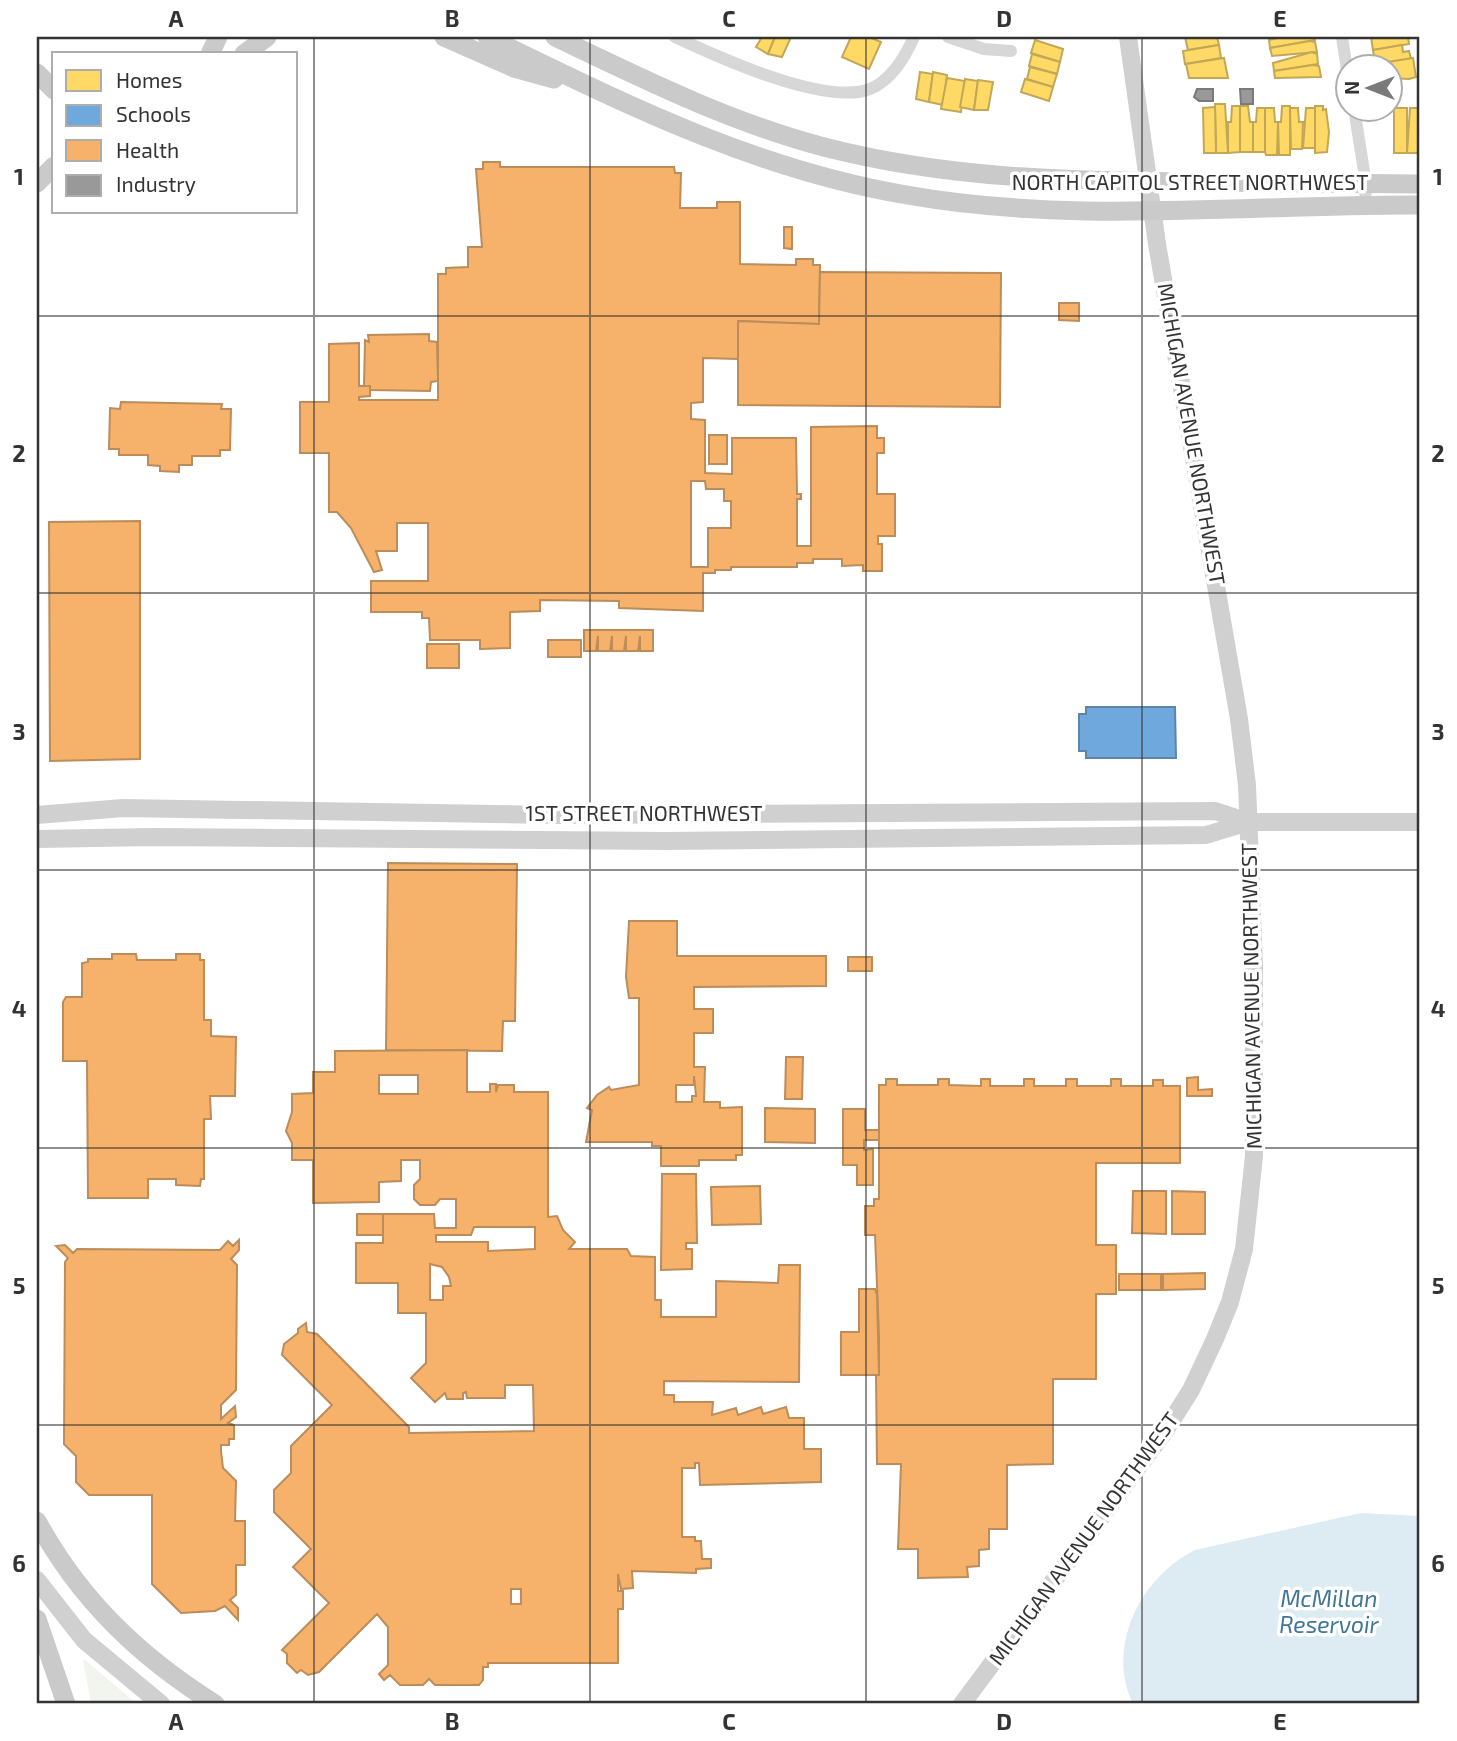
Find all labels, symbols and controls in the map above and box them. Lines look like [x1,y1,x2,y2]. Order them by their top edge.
text: A [168,4,184,32]
text: B [445,4,459,32]
text: C [722,4,736,32]
text: D [996,4,1012,32]
text: E [1273,4,1287,32]
legend [52,52,298,214]
north arrow [1334,52,1404,122]
text: Homes [116,67,182,92]
text: N [1340,81,1363,95]
text: Schools [116,101,191,126]
text: Health [116,137,179,162]
text: 1 [14,162,24,190]
text: 1 [1433,162,1443,190]
street label: NORTH CAPITOL STREET NORTHWEST [1012,169,1368,194]
text: Industry [116,171,196,196]
street label: MICHIGAN AVENUE NORTHWEST [1154,281,1231,587]
text: 2 [12,439,26,467]
text: 2 [1431,439,1445,467]
text: 3 [12,717,26,745]
text: 3 [1431,717,1445,745]
street label: 1ST STREET NORTHWEST [526,800,762,825]
street label: MICHIGAN AVENUE NORTHWEST [1235,843,1266,1149]
text: 4 [12,994,26,1022]
text: 4 [1431,994,1445,1022]
text: 5 [13,1271,25,1299]
text: 5 [1432,1271,1444,1299]
street label: MICHIGAN AVENUE NORTHWEST [983,1407,1183,1669]
text: 6 [12,1549,26,1577]
text: 6 [1431,1549,1445,1577]
water label: McMillan Reservoir [1279,1584,1380,1638]
text: A [168,1707,184,1735]
text: B [445,1707,459,1735]
text: C [722,1707,736,1735]
text: D [996,1707,1012,1735]
text: E [1273,1707,1287,1735]

